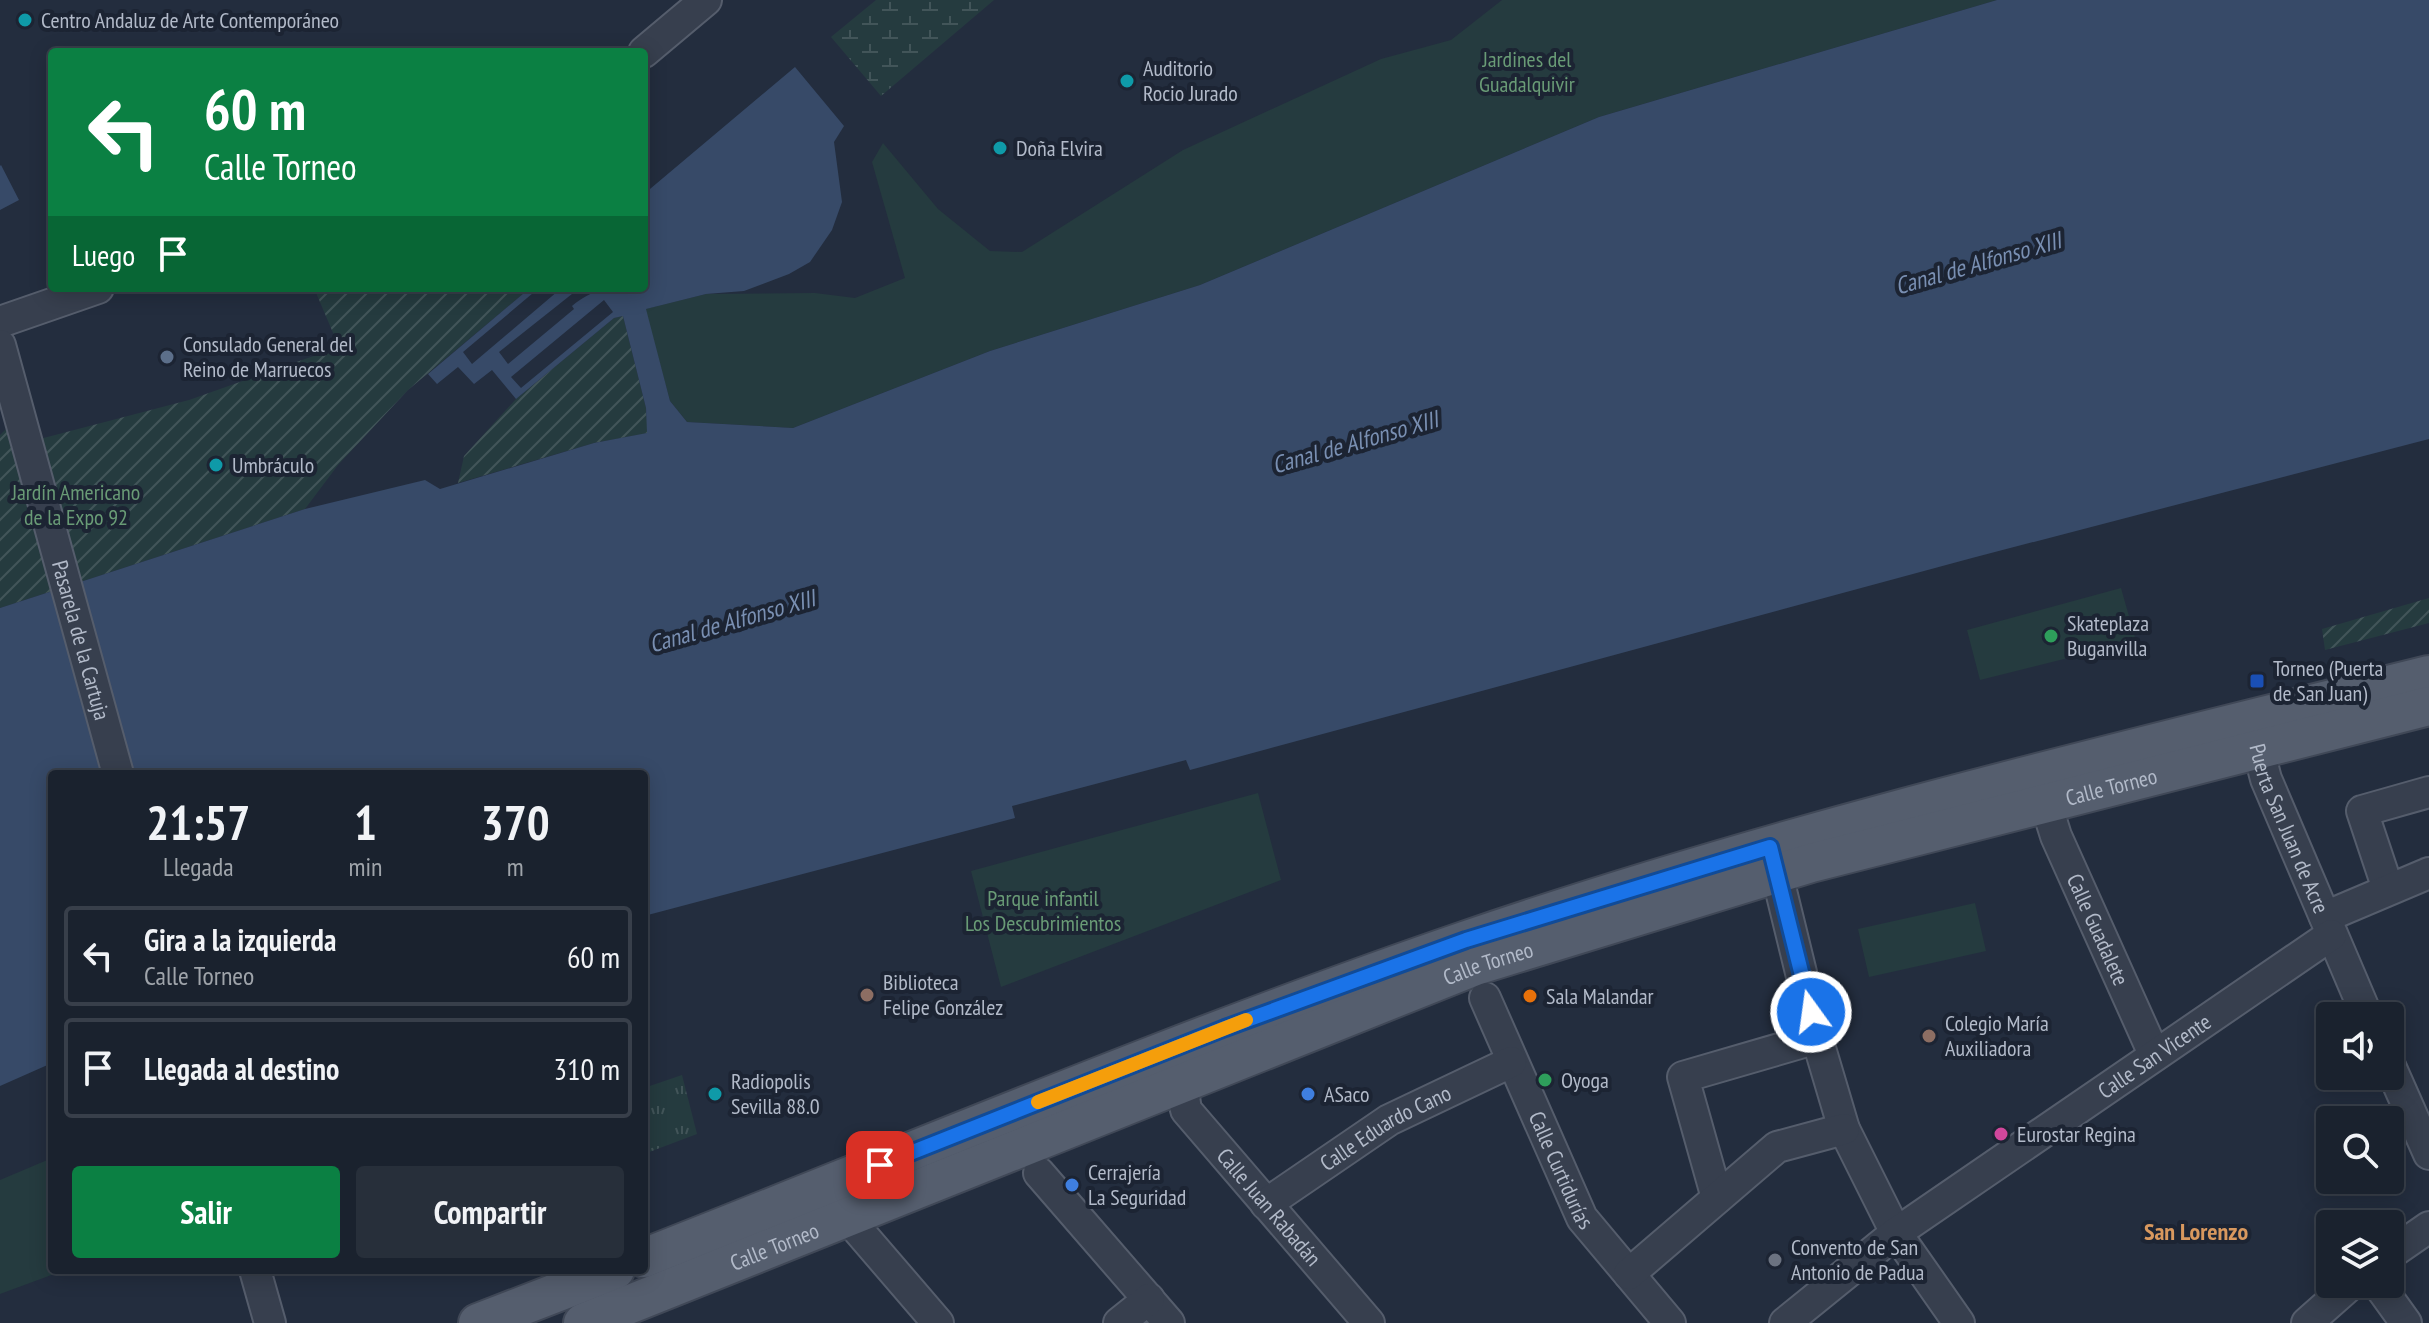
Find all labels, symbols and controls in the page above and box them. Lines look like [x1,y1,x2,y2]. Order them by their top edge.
place label: Centro Andaluz de Arte Contemporáneo [41,6,339,34]
marker: Centro Andaluz de Arte Contemporáneo [16,11,34,29]
park label: Jardines del Guadalquivir [1479,45,1575,98]
place label: Auditorio Rocio Jurado [1143,54,1238,107]
marker: Auditorio Rocio Jurado [1118,72,1136,90]
text: 60 m [204,73,306,145]
icon: left [72,80,176,184]
place label: Doña Elvira [1016,134,1103,162]
marker: Doña Elvira [991,139,1009,157]
text: Calle Torneo [204,143,357,190]
water label: Canal de Alfonso XIII [1891,224,2067,302]
icon: arrive [151,232,195,276]
text: Luego [72,235,135,274]
place label: Consulado General del Reino de Marruecos [183,330,354,383]
marker: Consulado General del Reino de Marruecos [158,348,176,366]
water label: Canal de Alfonso XIII [1268,403,1444,481]
place label: Umbráculo [232,451,314,479]
marker: Umbráculo [207,456,225,474]
park label: Jardín Americano de la Expo 92 [11,478,140,531]
street label: Pasarela de la Cartuja [46,557,116,723]
water label: Canal de Alfonso XIII [645,582,821,660]
place label: Skateplaza Buganvilla [2067,609,2149,662]
marker: Skateplaza Buganvilla [2042,627,2060,645]
place label: Torneo (Puerta de San Juan) [2273,654,2383,707]
marker: Torneo (Puerta de San Juan) [2248,672,2266,690]
street label: Puerta San Juan de Acre [2243,741,2336,918]
street label: Calle Torneo [2063,762,2160,812]
text: 21:57 [146,791,250,853]
text: 1 [354,791,377,853]
text: 370 [481,791,550,853]
text: Llegada [163,850,234,883]
text: min [348,850,382,883]
text: m [507,850,524,883]
street label: Calle Guadalete [2061,869,2135,990]
park label: Parque infantil Los Descubrimientos [965,884,1121,937]
text: Gira a la izquierda [144,920,336,959]
icon: left [76,934,120,978]
street label: Calle Torneo [1439,935,1536,991]
text: 60 m [567,937,620,976]
text: Calle Torneo [144,959,254,992]
place label: Biblioteca Felipe González [883,968,1003,1021]
position arrow [1769,970,1853,1054]
place label: Sala Malandar [1546,982,1654,1010]
marker: Biblioteca Felipe González [858,986,876,1004]
marker: Sala Malandar [1521,987,1539,1005]
map controls [2316,1002,2404,1298]
button: sound [2316,1002,2404,1090]
street label: Calle San Vicente [2092,1008,2216,1105]
place label: Colegio María Auxiliadora [1945,1009,2049,1062]
marker: Colegio María Auxiliadora [1920,1027,1938,1045]
icon: arrive [76,1046,120,1090]
text: Llegada al destino [144,1049,339,1088]
text: 310 m [554,1049,620,1088]
place label: Oyoga [1561,1066,1609,1094]
place label: Radiopolis Sevilla 88.0 [731,1067,820,1120]
marker: Oyoga [1536,1071,1554,1089]
street label: Calle Eduardo Cano [1314,1079,1455,1177]
place label: ASaco [1324,1080,1370,1108]
marker: Radiopolis Sevilla 88.0 [706,1085,724,1103]
marker: ASaco [1299,1085,1317,1103]
button: search [2316,1106,2404,1194]
street label: Calle Curtidurías [1523,1107,1599,1235]
place label: Eurostar Regina [2017,1120,2136,1148]
marker: Eurostar Regina [1992,1125,2010,1143]
pin [846,1131,914,1199]
street label: Calle Juan Rabadán [1211,1142,1328,1272]
icon: arrive [858,1143,902,1187]
place label: Cerrajería La Seguridad [1088,1158,1186,1211]
button: Salir [72,1166,340,1258]
button: Compartir [356,1166,624,1258]
marker: Cerrajería La Seguridad [1063,1176,1081,1194]
button: layers [2316,1210,2404,1298]
street label: Calle Torneo [726,1216,823,1277]
district label: San Lorenzo [2144,1216,2248,1247]
place label: Convento de San Antonio de Padua [1791,1233,1924,1286]
marker: Convento de San Antonio de Padua [1766,1251,1784,1269]

